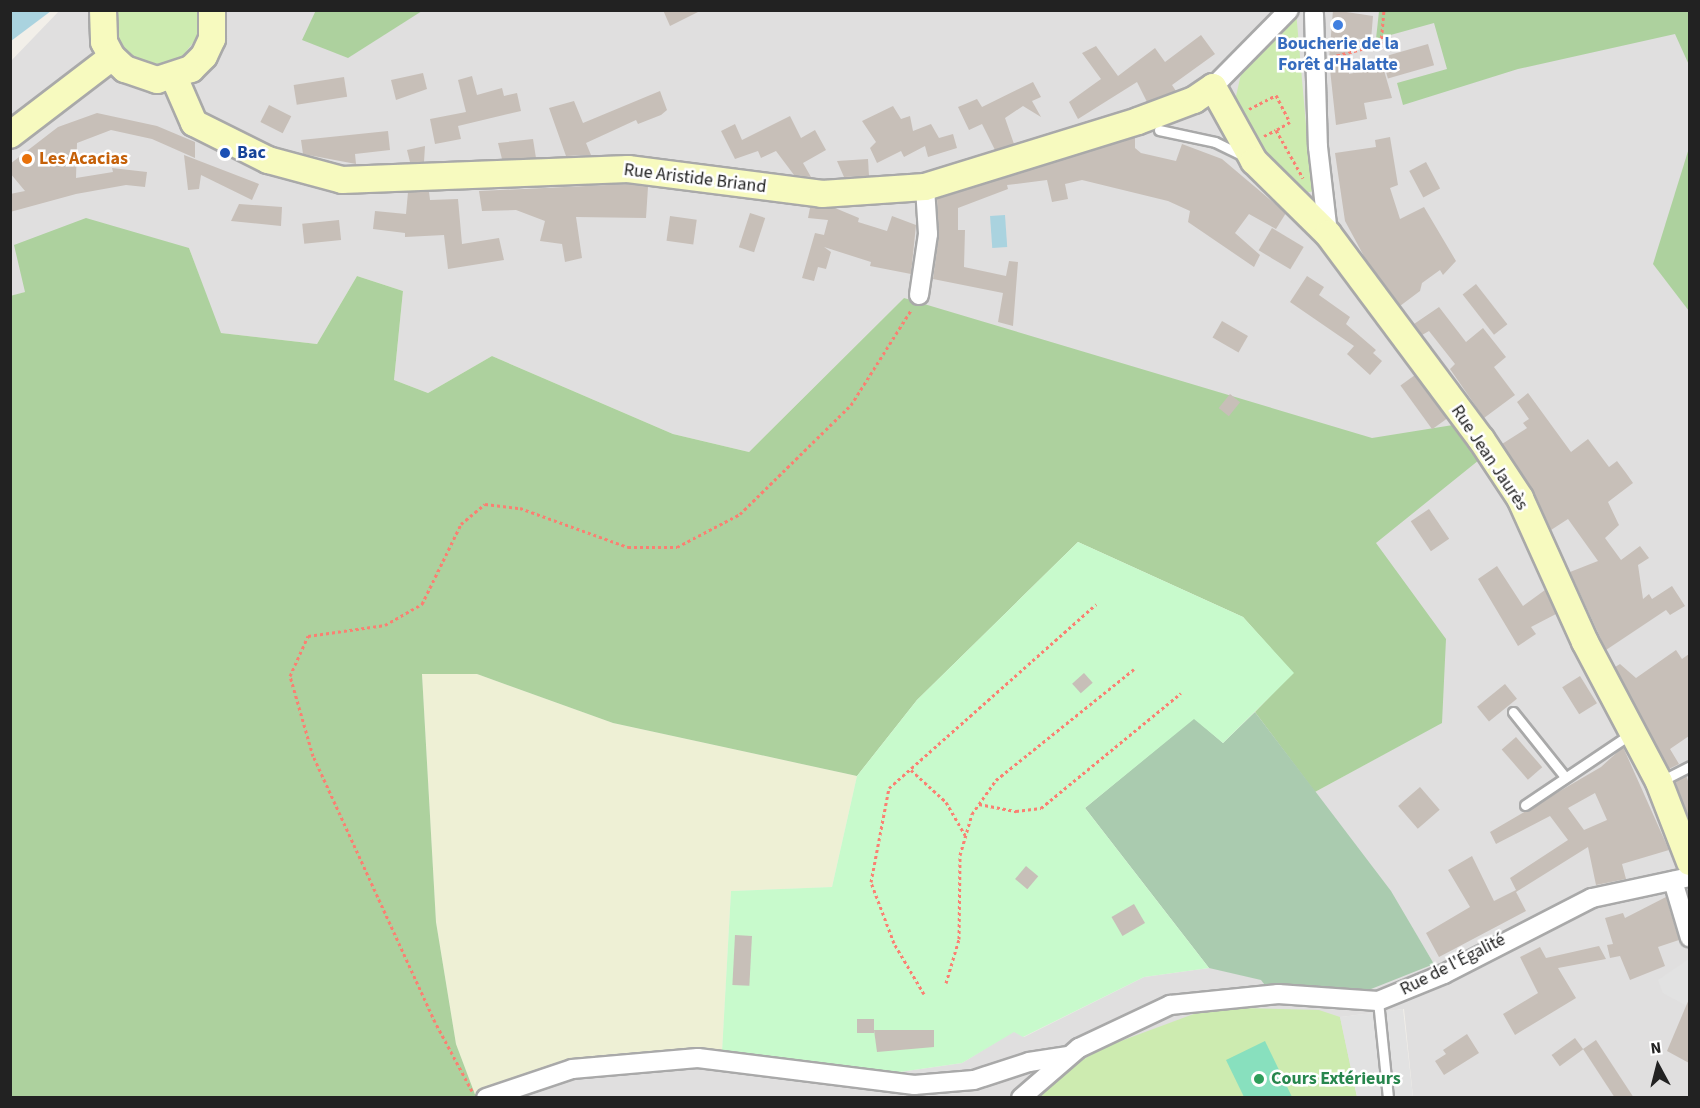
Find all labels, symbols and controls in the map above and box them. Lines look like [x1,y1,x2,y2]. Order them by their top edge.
marker: Boucherie de la Forêt d'Halatte [1331,18,1345,32]
place label: Boucherie de la Forêt d'Halatte [1277,34,1399,76]
place label: Bac [237,142,266,164]
marker: Bac [218,146,232,160]
place label: Les Acacias [39,148,128,170]
marker: Les Acacias [20,152,34,166]
street label: Rue Aristide Briand [623,160,767,198]
street label: Rue Jean Jaurès [1446,401,1532,515]
street label: Rue de l'Égalité [1397,929,1509,1001]
north arrow [1628,1036,1688,1096]
text: N [1649,1037,1662,1060]
place label: Cours Extérieurs [1271,1068,1401,1090]
marker: Cours Extérieurs [1252,1072,1266,1086]

